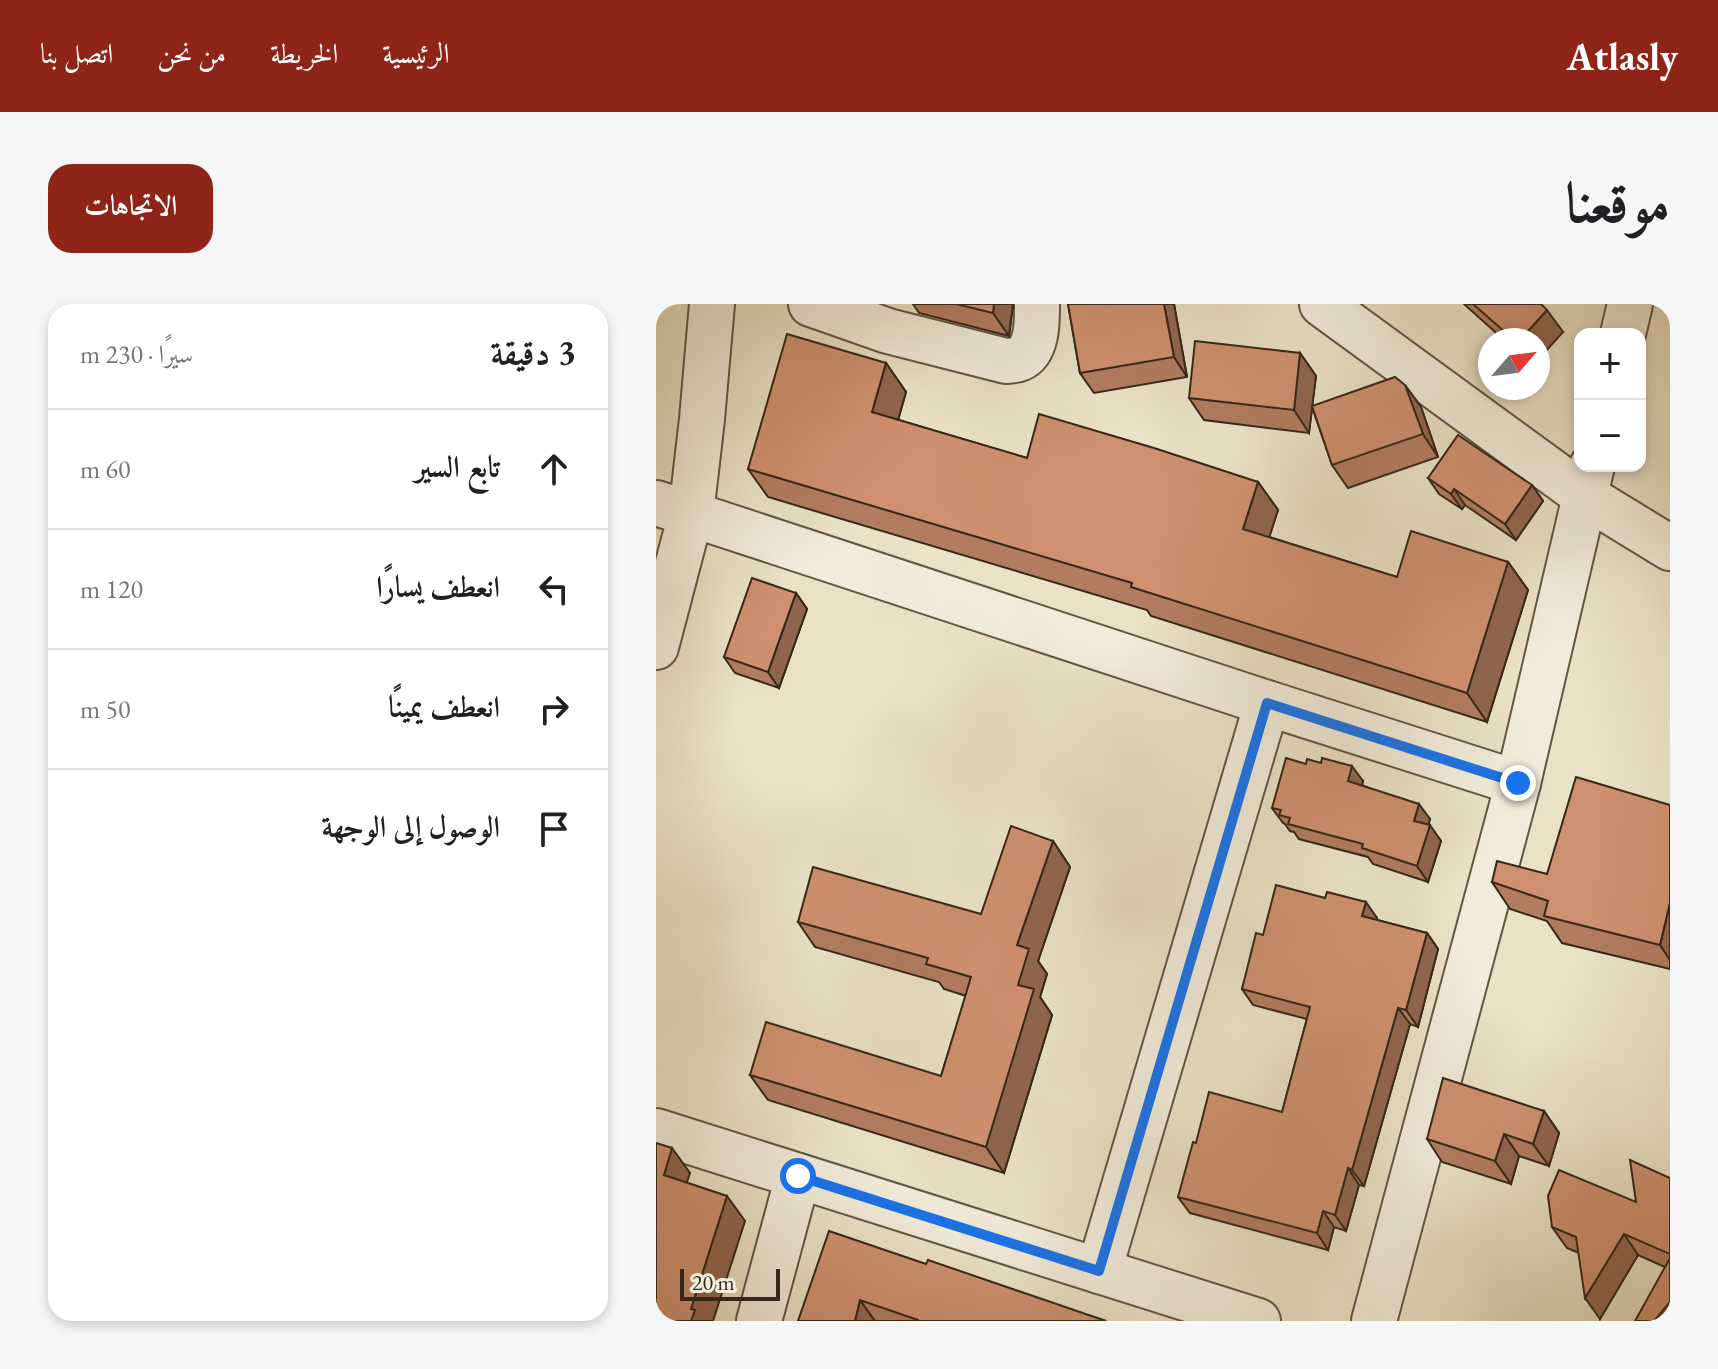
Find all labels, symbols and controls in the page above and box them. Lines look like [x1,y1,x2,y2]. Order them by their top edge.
text: Atlasly [1567,32,1678,81]
text: اتصل بنا [40,35,113,71]
text: من نحن [157,35,226,71]
text: الخريطة [270,35,338,71]
text: الرئيسية [382,35,450,71]
button: الاتجاهات [48,164,213,253]
text: موقعنا [1565,166,1670,239]
north arrow [1478,328,1550,400]
map controls [1574,328,1646,472]
button: + [1574,328,1646,400]
text: 3 دقيقة [491,330,576,374]
text: سيرًا · 230 m [80,337,193,371]
button: − [1574,400,1646,472]
text: تابع السير [415,447,500,486]
icon: ahead [532,447,576,491]
text: 60 m [80,452,130,486]
text: انعطف يسارًا [376,567,500,606]
icon: left [532,567,576,611]
text: 120 m [80,572,143,606]
text: انعطف يمينًا [388,687,500,726]
icon: right [532,687,576,731]
text: 50 m [80,692,130,726]
route end [1500,765,1536,801]
text: الوصول إلى الوجهة [321,807,500,846]
icon: arrive [532,807,576,851]
route start [780,1158,816,1194]
scale bar [680,1265,780,1301]
text: 20 m [692,1268,735,1297]

